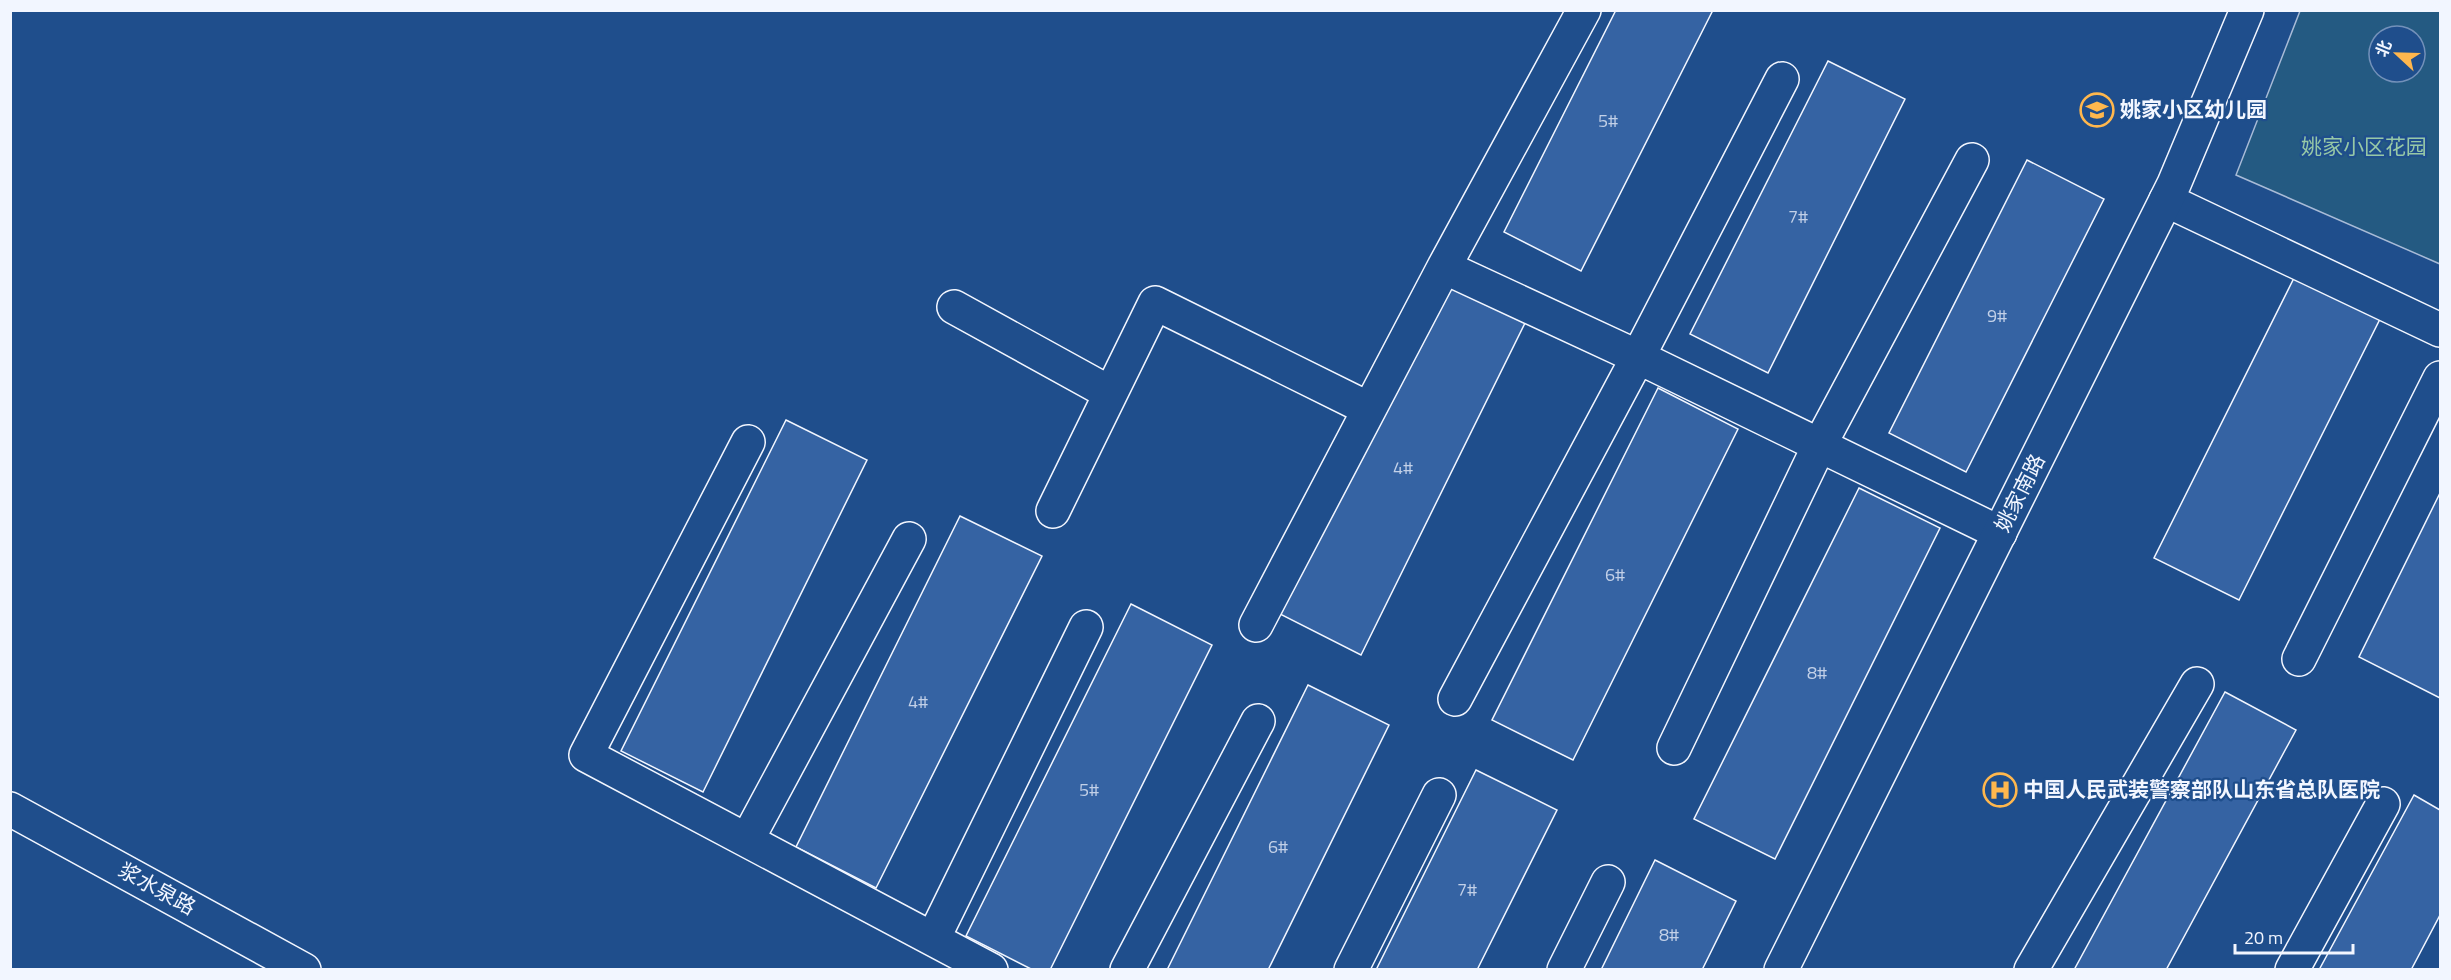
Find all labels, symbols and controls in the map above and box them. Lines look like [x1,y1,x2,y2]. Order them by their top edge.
north arrow [2367,24,2427,84]
text: 北 [2369,36,2397,60]
school or university icon: 姚家小区幼儿园 [2079,92,2115,128]
place label: 姚家小区幼儿园 [2120,93,2267,125]
house number: 5# [1598,107,1618,134]
park label: 姚家小区花园 [2301,130,2427,162]
house number: 7# [1788,203,1808,230]
house number: 9# [1987,302,2007,329]
street label: 姚家南路 [1986,448,2052,537]
house number: 4# [1393,454,1413,481]
house number: 6# [1605,561,1625,588]
house number: 8# [1807,659,1827,686]
house number: 4# [908,688,928,715]
hospital icon: 中国人民武装警察部队山东省总队医院 [1982,772,2018,808]
place label: 中国人民武装警察部队山东省总队医院 [2023,773,2380,805]
house number: 5# [1079,776,1099,803]
house number: 6# [1268,833,1288,860]
street label: 浆水泉路 [113,854,202,922]
house number: 7# [1457,876,1477,903]
scale bar [2235,917,2354,955]
house number: 8# [1659,921,1679,948]
text: 20 m [2244,924,2283,951]

